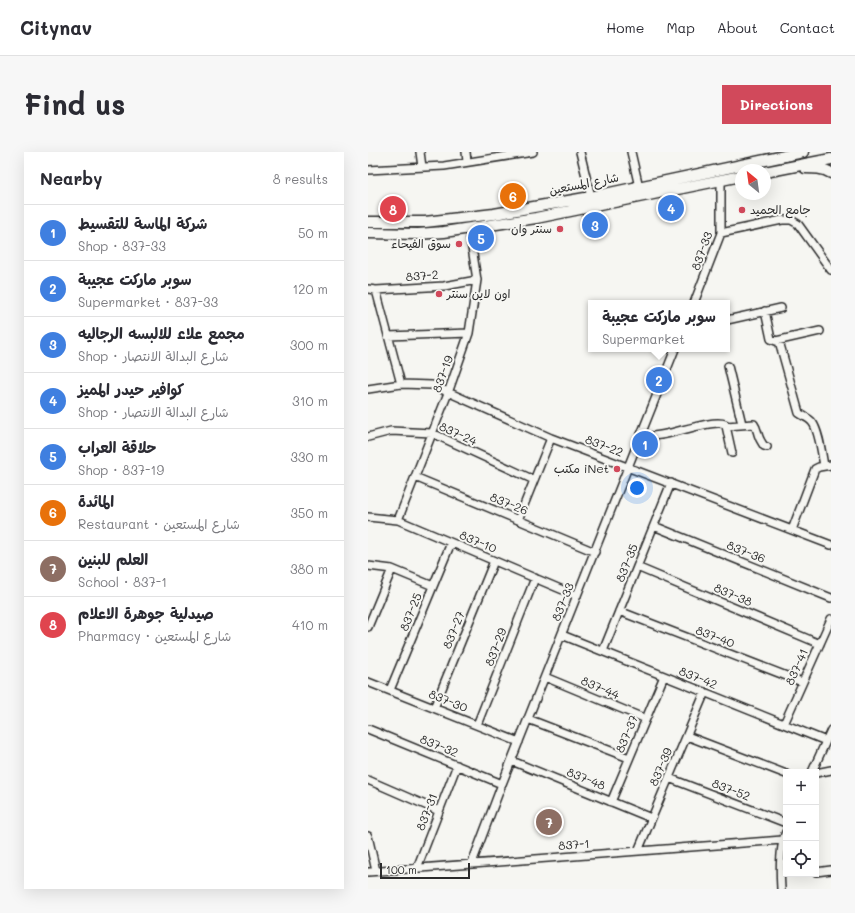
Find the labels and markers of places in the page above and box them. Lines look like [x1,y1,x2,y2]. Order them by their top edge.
pin: 6 [500,181,526,211]
pin: 4 [658,193,684,223]
pin: 8 [380,194,406,224]
place label: جامع الحميد [750,201,811,219]
marker: جامع الحميد [737,205,747,215]
pin: 3 [582,210,608,240]
place label: سنتر وان [511,220,552,237]
pin: 5 [468,223,494,253]
marker: سنتر وان [555,224,565,234]
place label: سوق الفيحاء [391,235,451,251]
marker: سوق الفيحاء [454,239,464,249]
place label: اون لاين سنتر [446,285,511,302]
marker: اون لاين سنتر [434,289,444,299]
pin: 2 [646,365,672,395]
pin: 1 [632,429,658,459]
place label: مكتب iNet [554,460,609,477]
marker: مكتب iNet [612,464,622,474]
pin: 7 [536,807,562,837]

